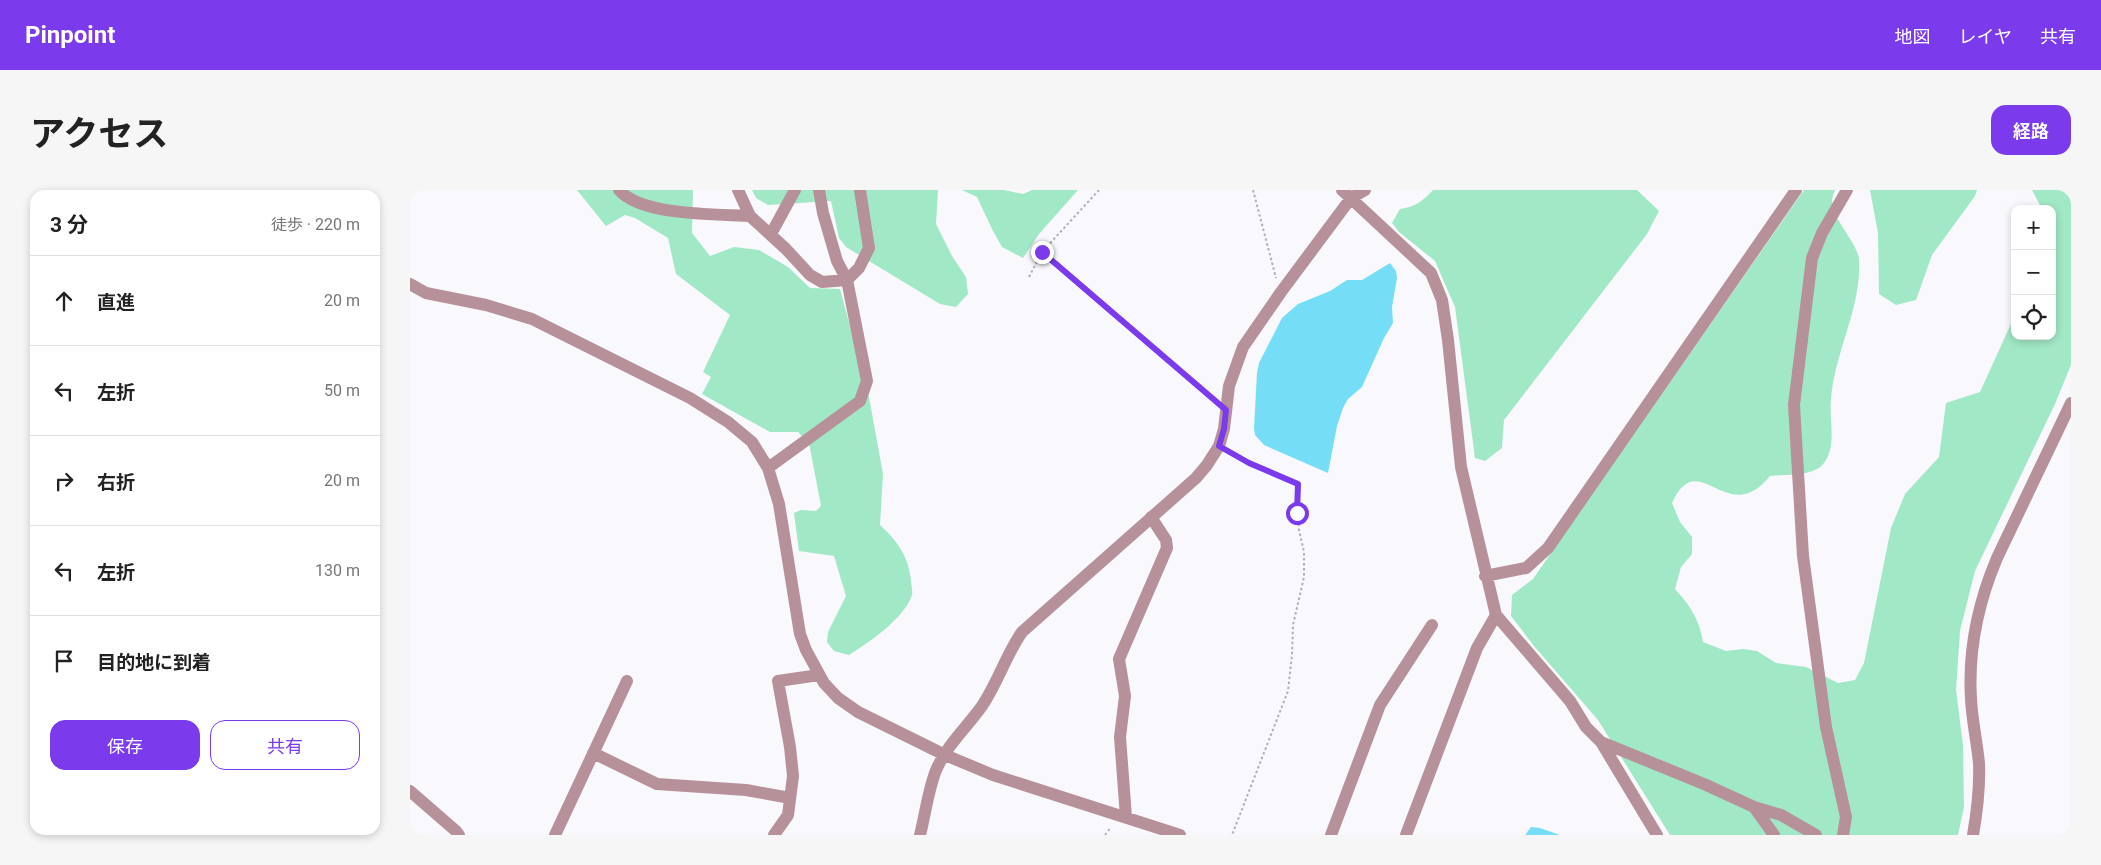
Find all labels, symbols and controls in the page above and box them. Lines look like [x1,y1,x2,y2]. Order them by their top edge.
text: Pinpoint [25,21,115,49]
text: 地図 [1895,26,1931,47]
text: レイヤ [1959,26,2012,47]
text: 共有 [2040,26,2076,47]
button: 経路 [1991,105,2071,155]
text: アクセス [30,114,168,155]
map controls [2011,205,2056,340]
button: + [2011,205,2056,250]
text: 3 分 [50,213,88,237]
text: 徒歩 · 220 m [271,215,360,234]
route end [1031,241,1054,264]
button: − [2011,250,2056,295]
icon: ahead [50,287,78,315]
text: 直進 [97,291,135,314]
text: 20 m [324,291,360,310]
button: locate [2011,295,2056,340]
icon: left [50,377,78,405]
text: 左折 [97,381,135,404]
text: 50 m [324,381,360,400]
icon: right [50,467,78,495]
text: 右折 [97,471,135,494]
text: 20 m [324,471,360,490]
route start [1286,502,1309,525]
icon: left [50,557,78,585]
text: 左折 [97,561,135,584]
text: 130 m [315,561,360,580]
icon: arrive [50,647,78,675]
text: 目的地に到着 [97,651,211,674]
button: 保存 [50,720,200,770]
button: 共有 [210,720,360,770]

